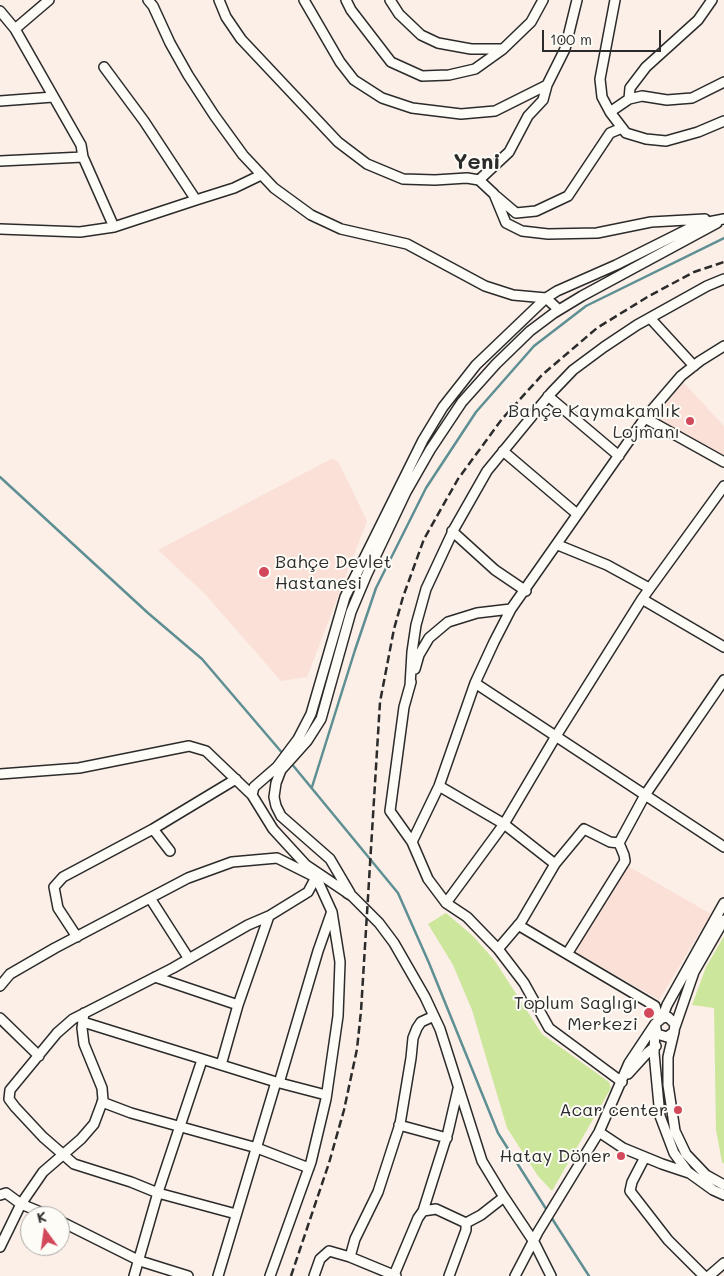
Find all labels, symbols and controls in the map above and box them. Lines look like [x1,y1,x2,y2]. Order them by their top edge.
scale bar [544,20,663,52]
text: 100 m [550,29,592,49]
district label: Yeni [453,149,501,175]
place label: Bahçe Kaymakamlık Lojmanı [508,400,680,442]
marker: Bahçe Kaymakamlık Lojmanı [684,415,696,427]
place label: Bahçe Devlet Hastanesi [275,551,392,594]
marker: Bahçe Devlet Hastanesi [257,565,271,579]
place label: Toplum Saglıgı Merkezi [514,992,638,1034]
marker: Toplum Saglıgı Merkezi [642,1006,656,1020]
place label: Acar center [559,1099,668,1121]
marker: Acar center [672,1104,684,1116]
place label: Hatay Döner [499,1145,611,1167]
marker: Hatay Döner [615,1150,627,1162]
north arrow [20,1206,70,1256]
text: K [35,1207,48,1227]

